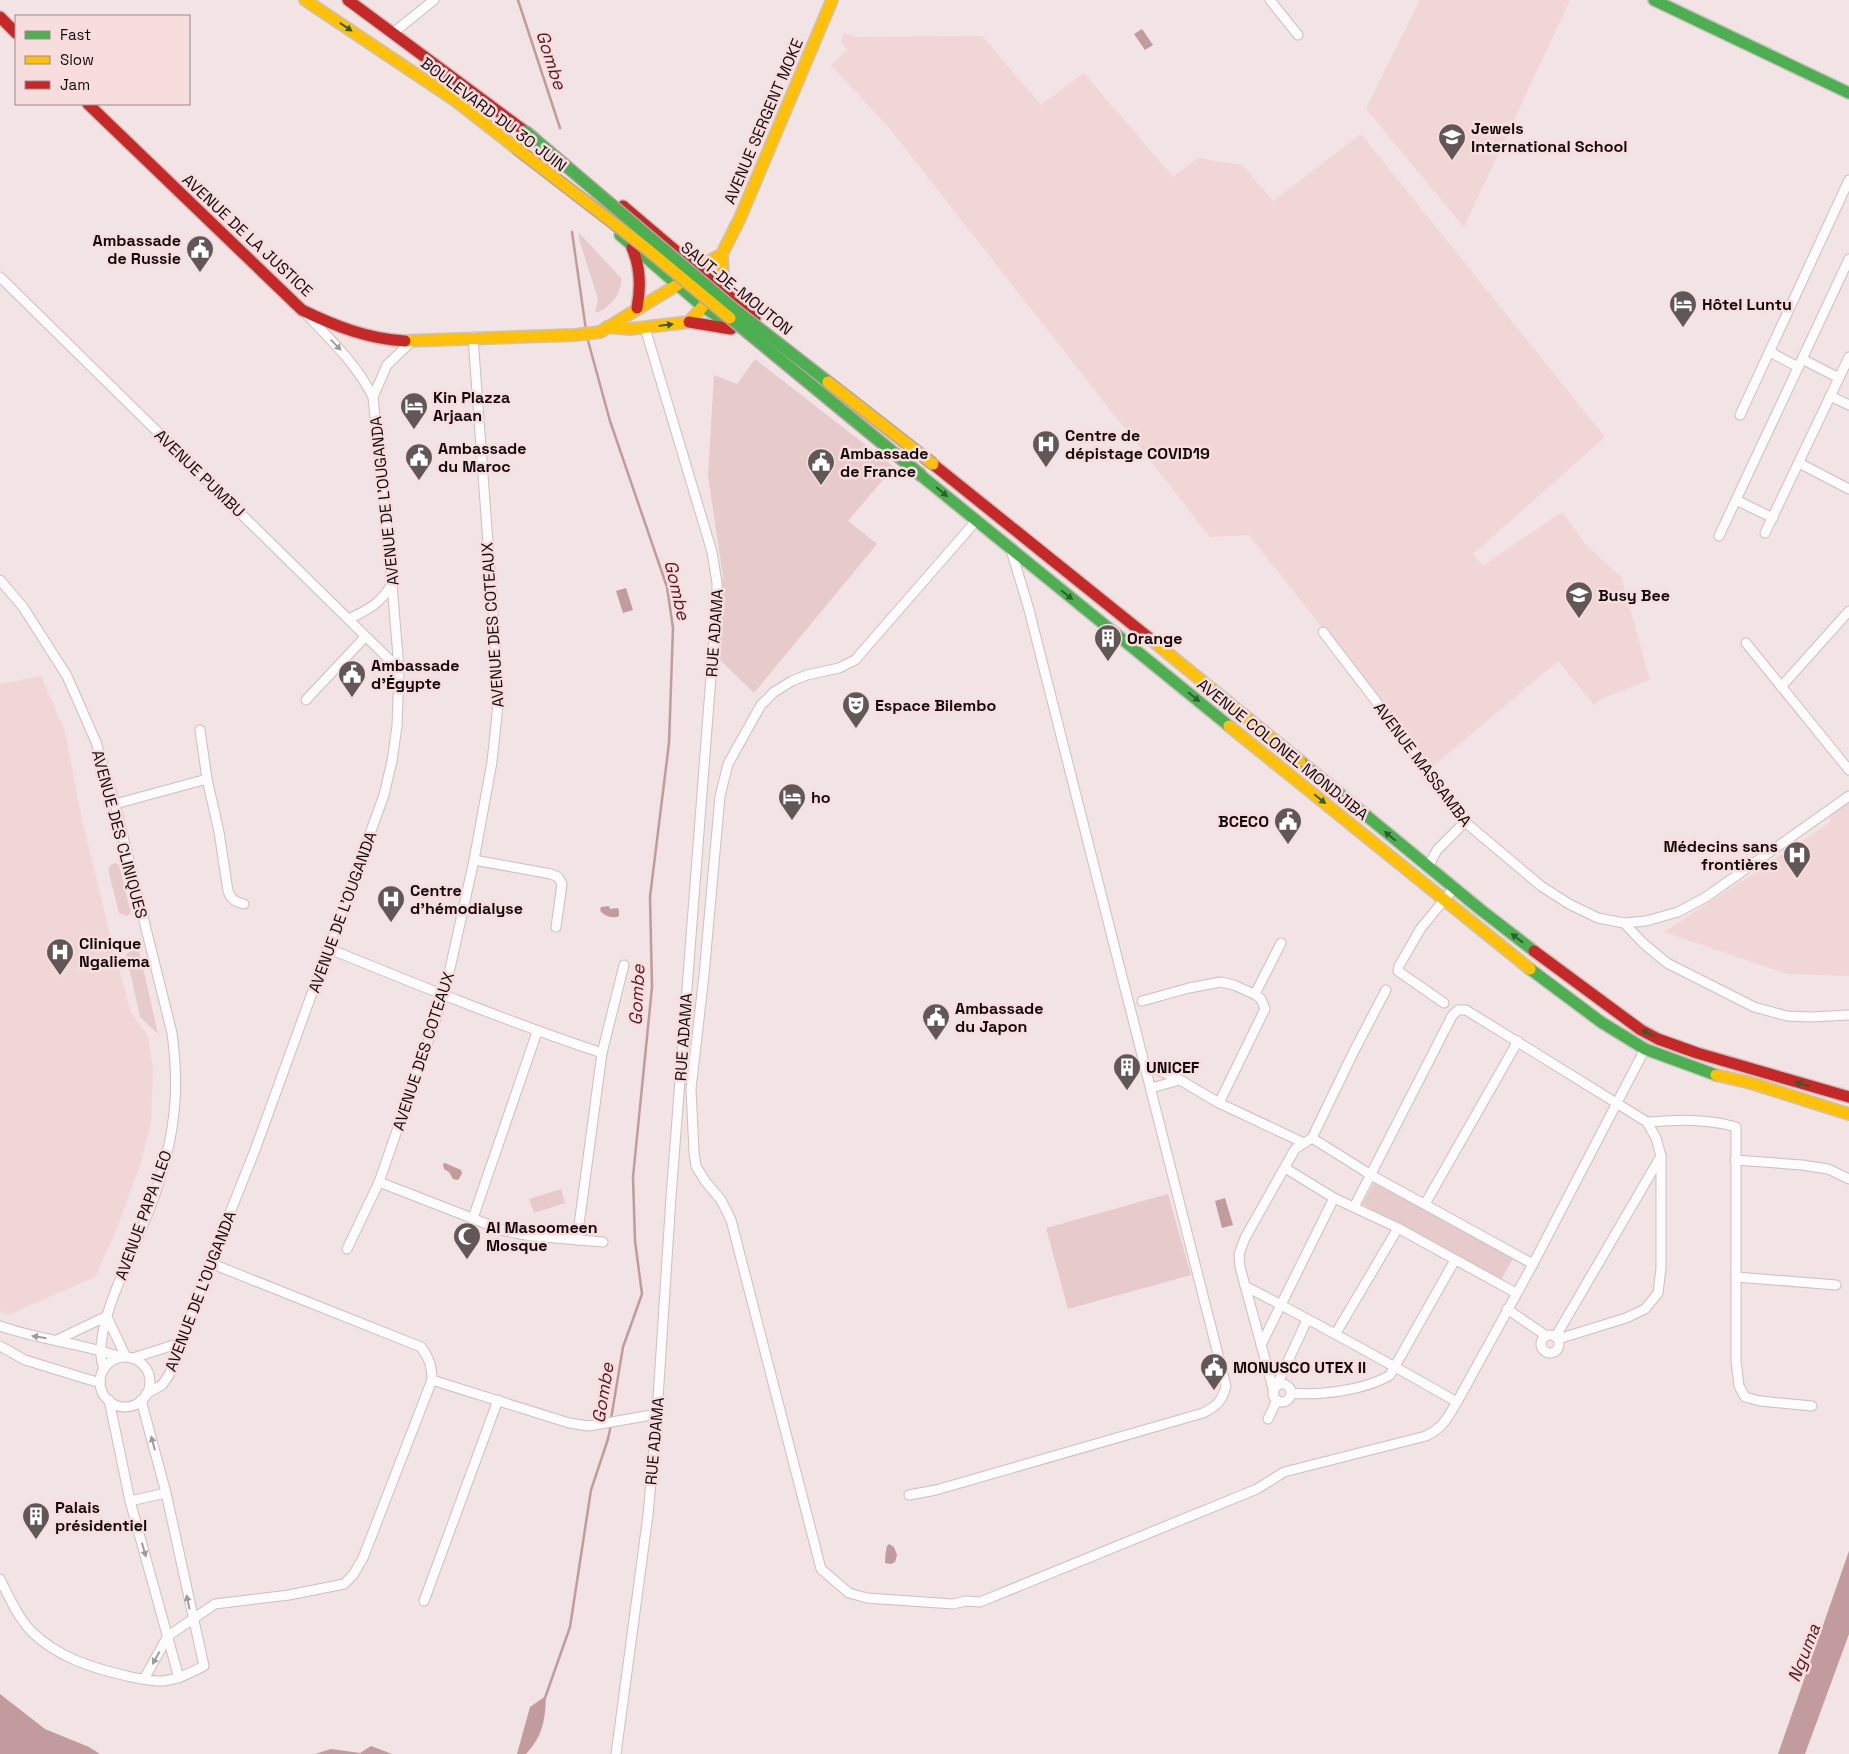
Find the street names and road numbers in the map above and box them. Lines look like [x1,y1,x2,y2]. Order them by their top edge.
street label: AVENUE SERGENT MOKE [719,35,808,207]
street label: BOULEVARD DU 30 JUIN [416,53,571,176]
street label: AVENUE DE LA JUSTICE [178,169,317,301]
street label: SAUT-DE-MOUTON [676,237,797,340]
street label: AVENUE DE L’OUGANDA [365,415,404,587]
street label: AVENUE PUMBU [150,425,249,522]
street label: AVENUE DES COTEAUX [476,542,509,708]
street label: RUE ADAMA [701,588,728,678]
street label: AVENUE COLONEL MONDJIBA [1193,674,1373,825]
street label: AVENUE MASSAMBA [1369,698,1476,831]
street label: AVENUE DES CLINIQUES [87,748,152,921]
street label: AVENUE DE L’OUGANDA [303,829,381,996]
street label: AVENUE DES COTEAUX [388,969,459,1133]
street label: RUE ADAMA [670,992,697,1082]
street label: AVENUE PAPA ILEO [110,1147,177,1283]
street label: AVENUE DE L’OUGANDA [160,1208,241,1374]
street label: RUE ADAMA [640,1396,669,1486]

